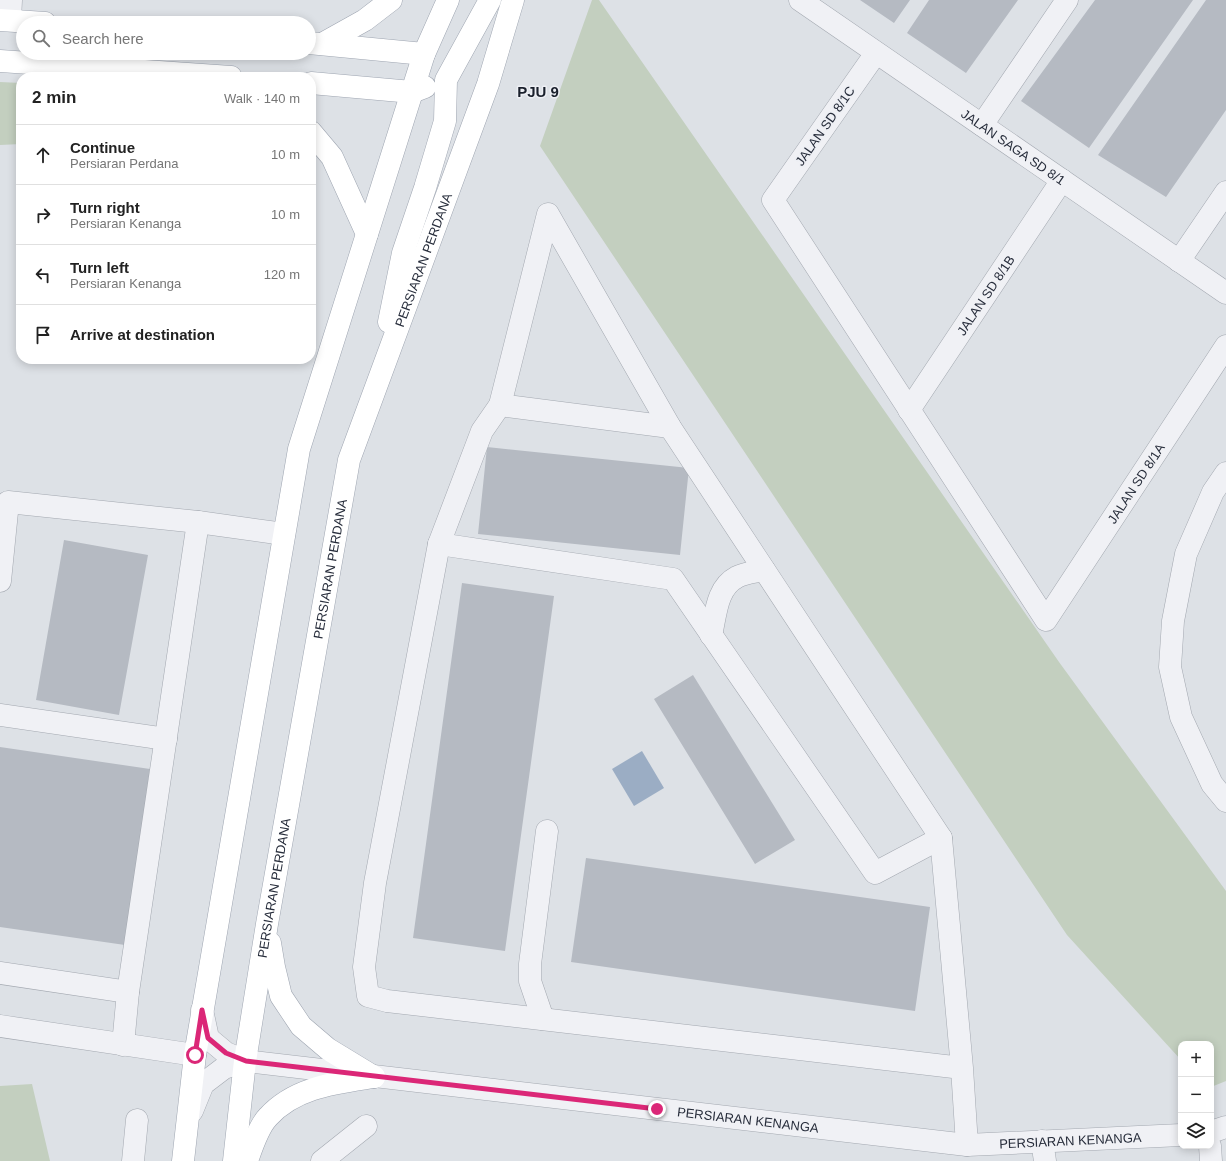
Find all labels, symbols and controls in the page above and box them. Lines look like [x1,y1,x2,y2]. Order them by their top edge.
search box [16,16,316,60]
icon: search [30,27,52,49]
text: Search here [62,30,144,47]
district label: PJU 9 [517,83,559,100]
street label: JALAN SD 8/1C [792,84,858,168]
text: 2 min [32,88,76,107]
text: Walk · 140 m [224,91,300,106]
street label: JALAN SAGA SD 8/1 [959,106,1068,188]
text: Continue [70,139,135,156]
icon: ahead [32,144,54,166]
text: 10 m [271,147,300,162]
text: Persiaran Perdana [70,156,178,171]
street label: PERSIARAN PERDANA [391,190,455,329]
text: Turn right [70,199,140,216]
icon: right [32,204,54,226]
text: 10 m [271,207,300,222]
text: Persiaran Kenanga [70,216,181,231]
street label: JALAN SD 8/1B [954,252,1017,338]
text: Turn left [70,259,129,276]
icon: left [32,264,54,286]
text: 120 m [264,267,300,282]
text: Persiaran Kenanga [70,276,181,291]
icon: arrive [32,324,54,346]
text: Arrive at destination [70,326,215,343]
street label: JALAN SD 8/1A [1104,440,1168,526]
street label: PERSIARAN PERDANA [310,497,350,640]
street label: PERSIARAN PERDANA [254,817,293,959]
map controls [1178,1041,1214,1149]
button: + [1178,1041,1214,1077]
route start [186,1046,204,1064]
button: − [1178,1077,1214,1113]
route end [648,1100,666,1118]
street label: PERSIARAN KENANGA [676,1104,820,1135]
button: layers [1178,1113,1214,1149]
street label: PERSIARAN KENANGA [999,1129,1142,1151]

